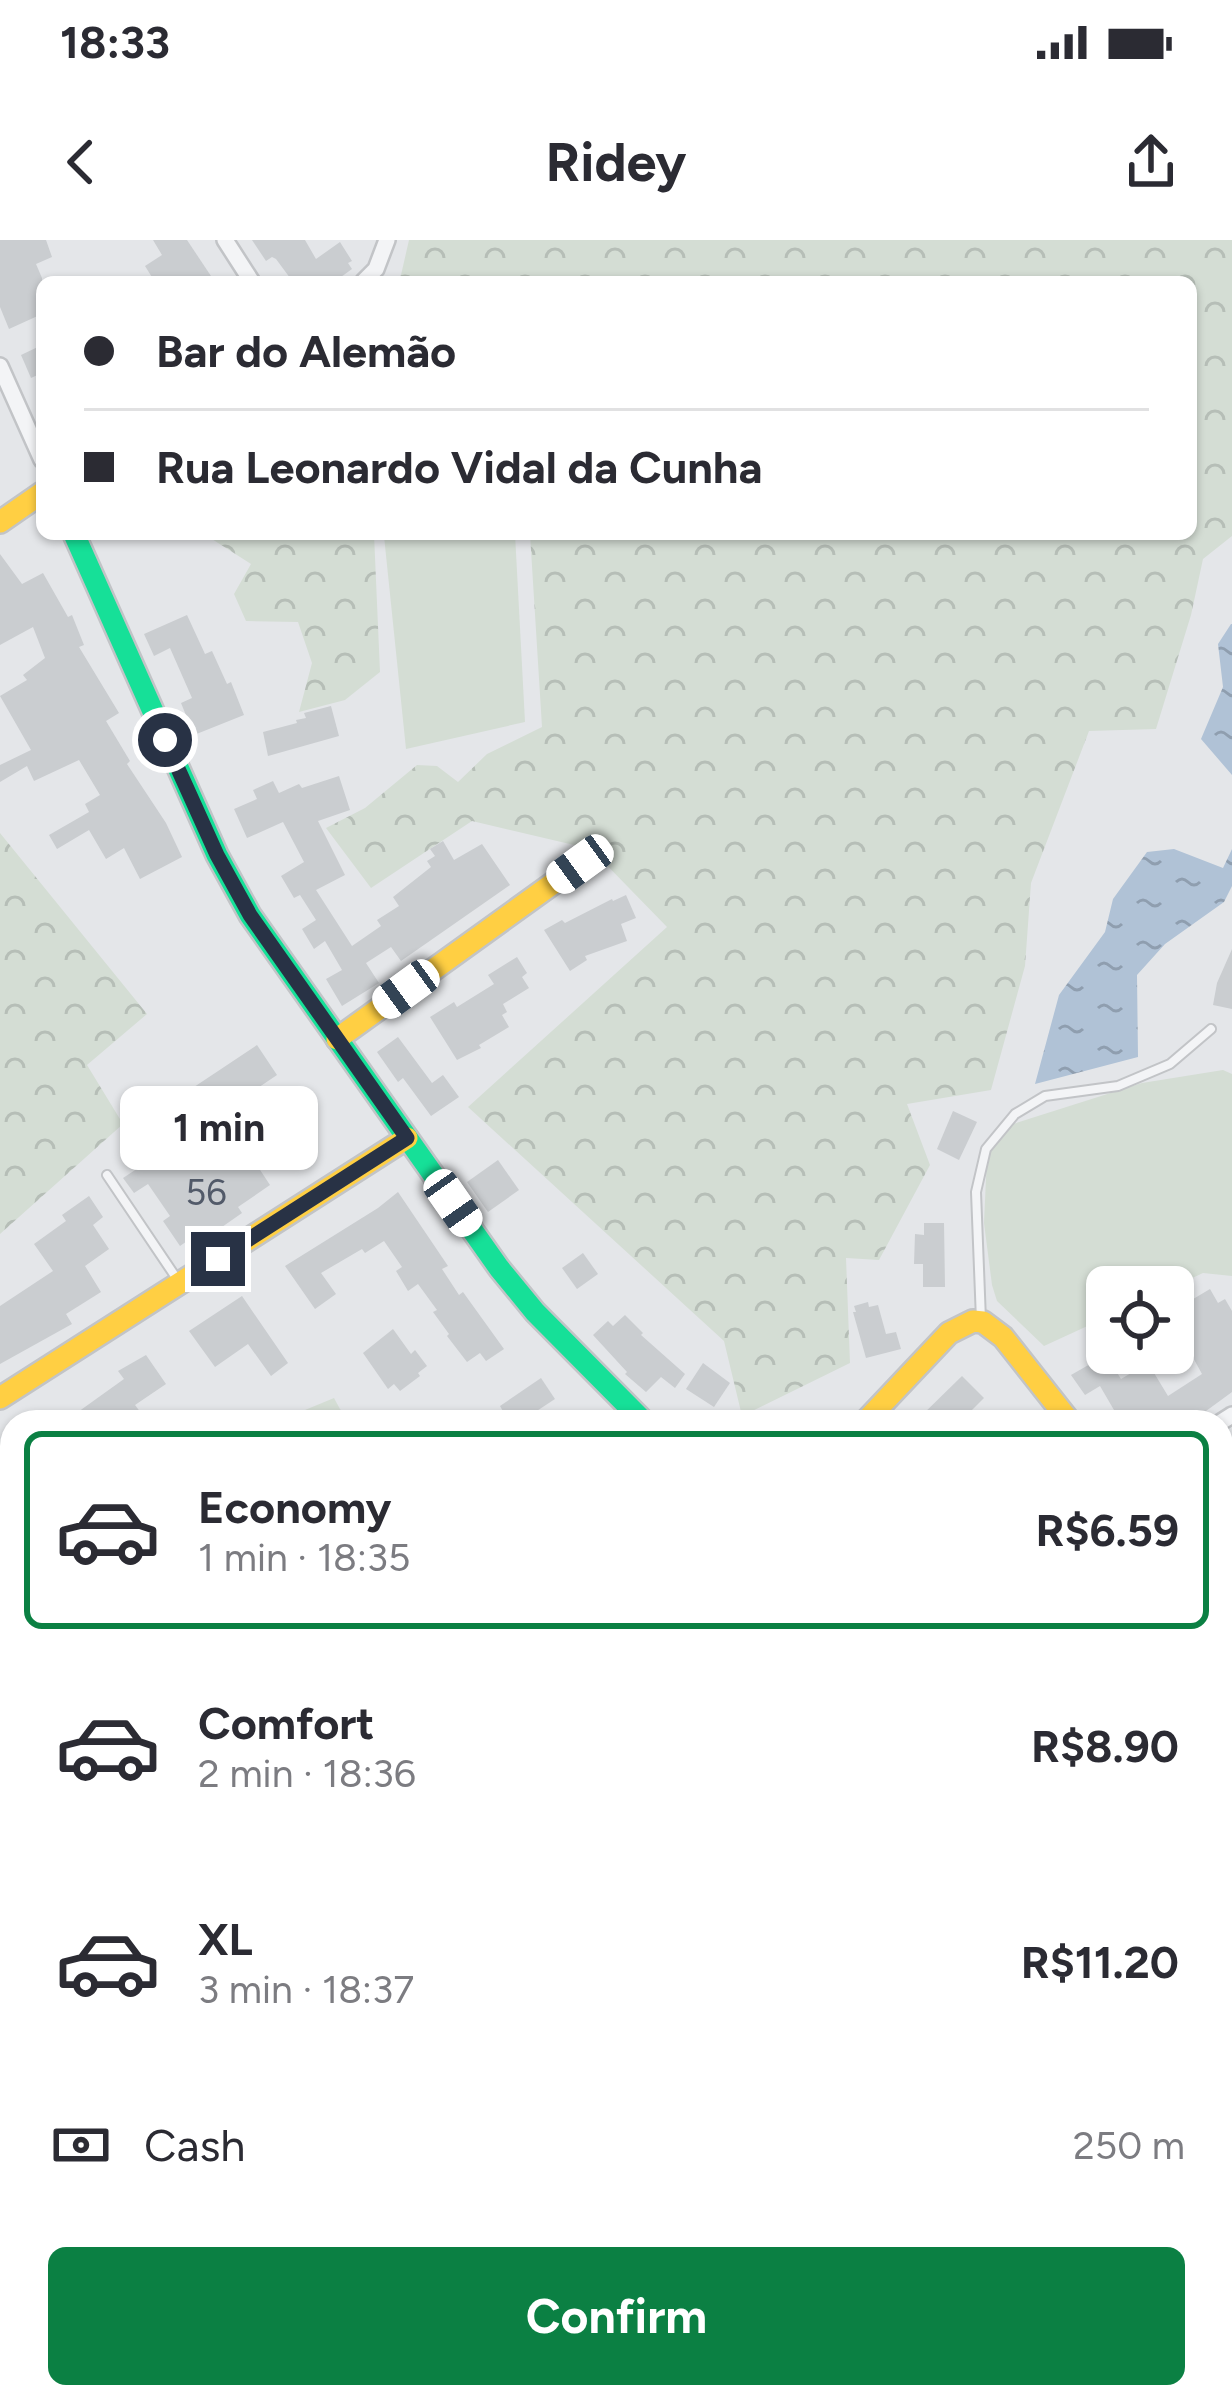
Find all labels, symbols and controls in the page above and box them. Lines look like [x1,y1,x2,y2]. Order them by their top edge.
text: 18:33 [60,15,170,69]
icon: back [48,129,114,195]
icon: share [1118,129,1184,195]
text: Ridey [546,130,686,195]
text: Bar do Alemão [156,324,456,378]
text: Rua Leonardo Vidal da Cunha [156,440,762,494]
route start [138,713,192,767]
car [540,828,620,900]
car [366,953,446,1025]
callout: 1 min [119,1085,317,1169]
text: 1 min [173,1104,265,1151]
car [418,1163,488,1243]
house number: 56 [185,1171,227,1214]
route end [191,1232,245,1286]
map controls [1086,1266,1194,1374]
button: locate [1086,1266,1194,1374]
icon: car [54,1476,162,1584]
text: Economy [198,1480,391,1534]
text: R$6.59 [1036,1503,1179,1557]
text: 1 min · 18:35 [198,1534,410,1581]
icon: car [54,1692,162,1800]
text: Comfort [198,1696,374,1750]
text: R$8.90 [1031,1719,1179,1773]
text: 2 min · 18:36 [198,1750,416,1797]
icon: car [54,1908,162,2016]
text: XL [198,1912,253,1966]
text: R$11.20 [1021,1935,1179,1989]
text: 3 min · 18:37 [198,1966,414,2013]
icon: cash [48,2112,114,2178]
text: Cash [144,2118,245,2172]
text: 250 m [1073,2122,1185,2169]
button: Confirm [48,2247,1185,2385]

